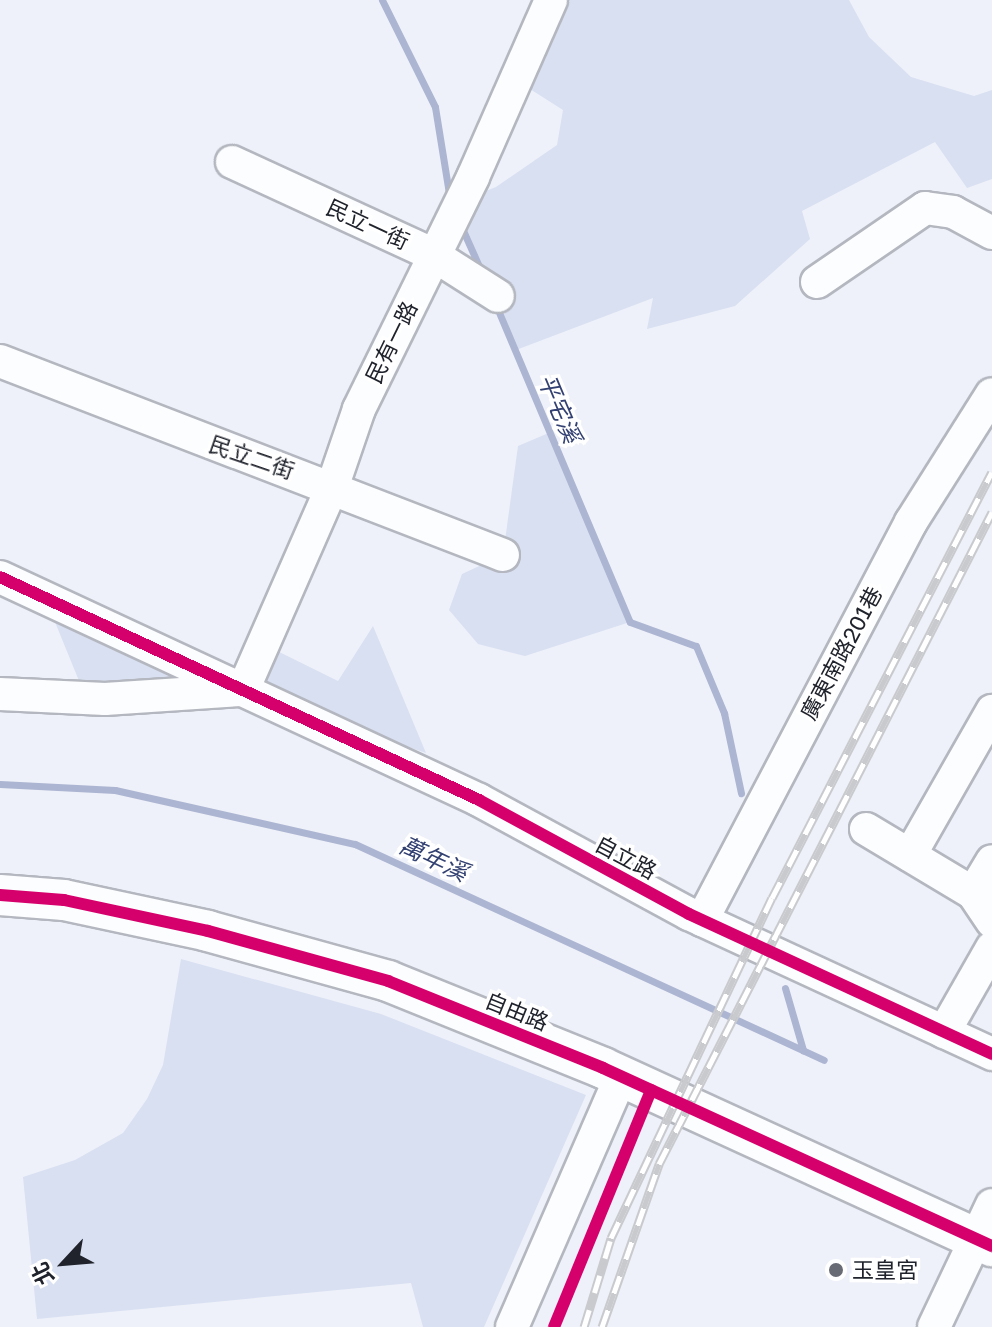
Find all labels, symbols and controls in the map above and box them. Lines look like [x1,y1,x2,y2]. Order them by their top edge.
street label: 民立一街 [323,193,413,255]
street label: 民有一路 [360,297,422,387]
water label: 平宅溪 [533,369,587,447]
street label: 民立二街 [206,430,298,484]
street label: 廣東南路201巷 [795,582,887,724]
water label: 萬年溪 [395,830,473,886]
street label: 自立路 [591,830,661,884]
street label: 自由路 [481,986,553,1036]
north arrow [24,1223,104,1303]
place label: 玉皇宮 [852,1257,918,1283]
text: 北 [25,1258,59,1290]
marker: 玉皇宮 [827,1261,845,1279]

